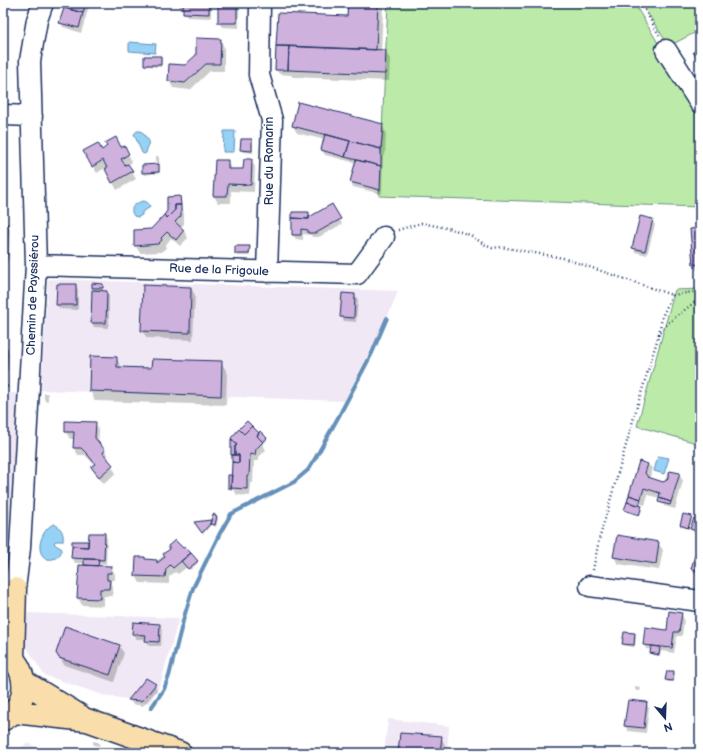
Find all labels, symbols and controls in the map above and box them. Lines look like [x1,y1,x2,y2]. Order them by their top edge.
street label: Rue du Romarin [262,117,277,205]
street label: Chemin de Payssiérou [23,234,43,356]
street label: Rue de la Frigoule [169,261,269,279]
north arrow [645,698,685,738]
text: N [662,719,674,734]

